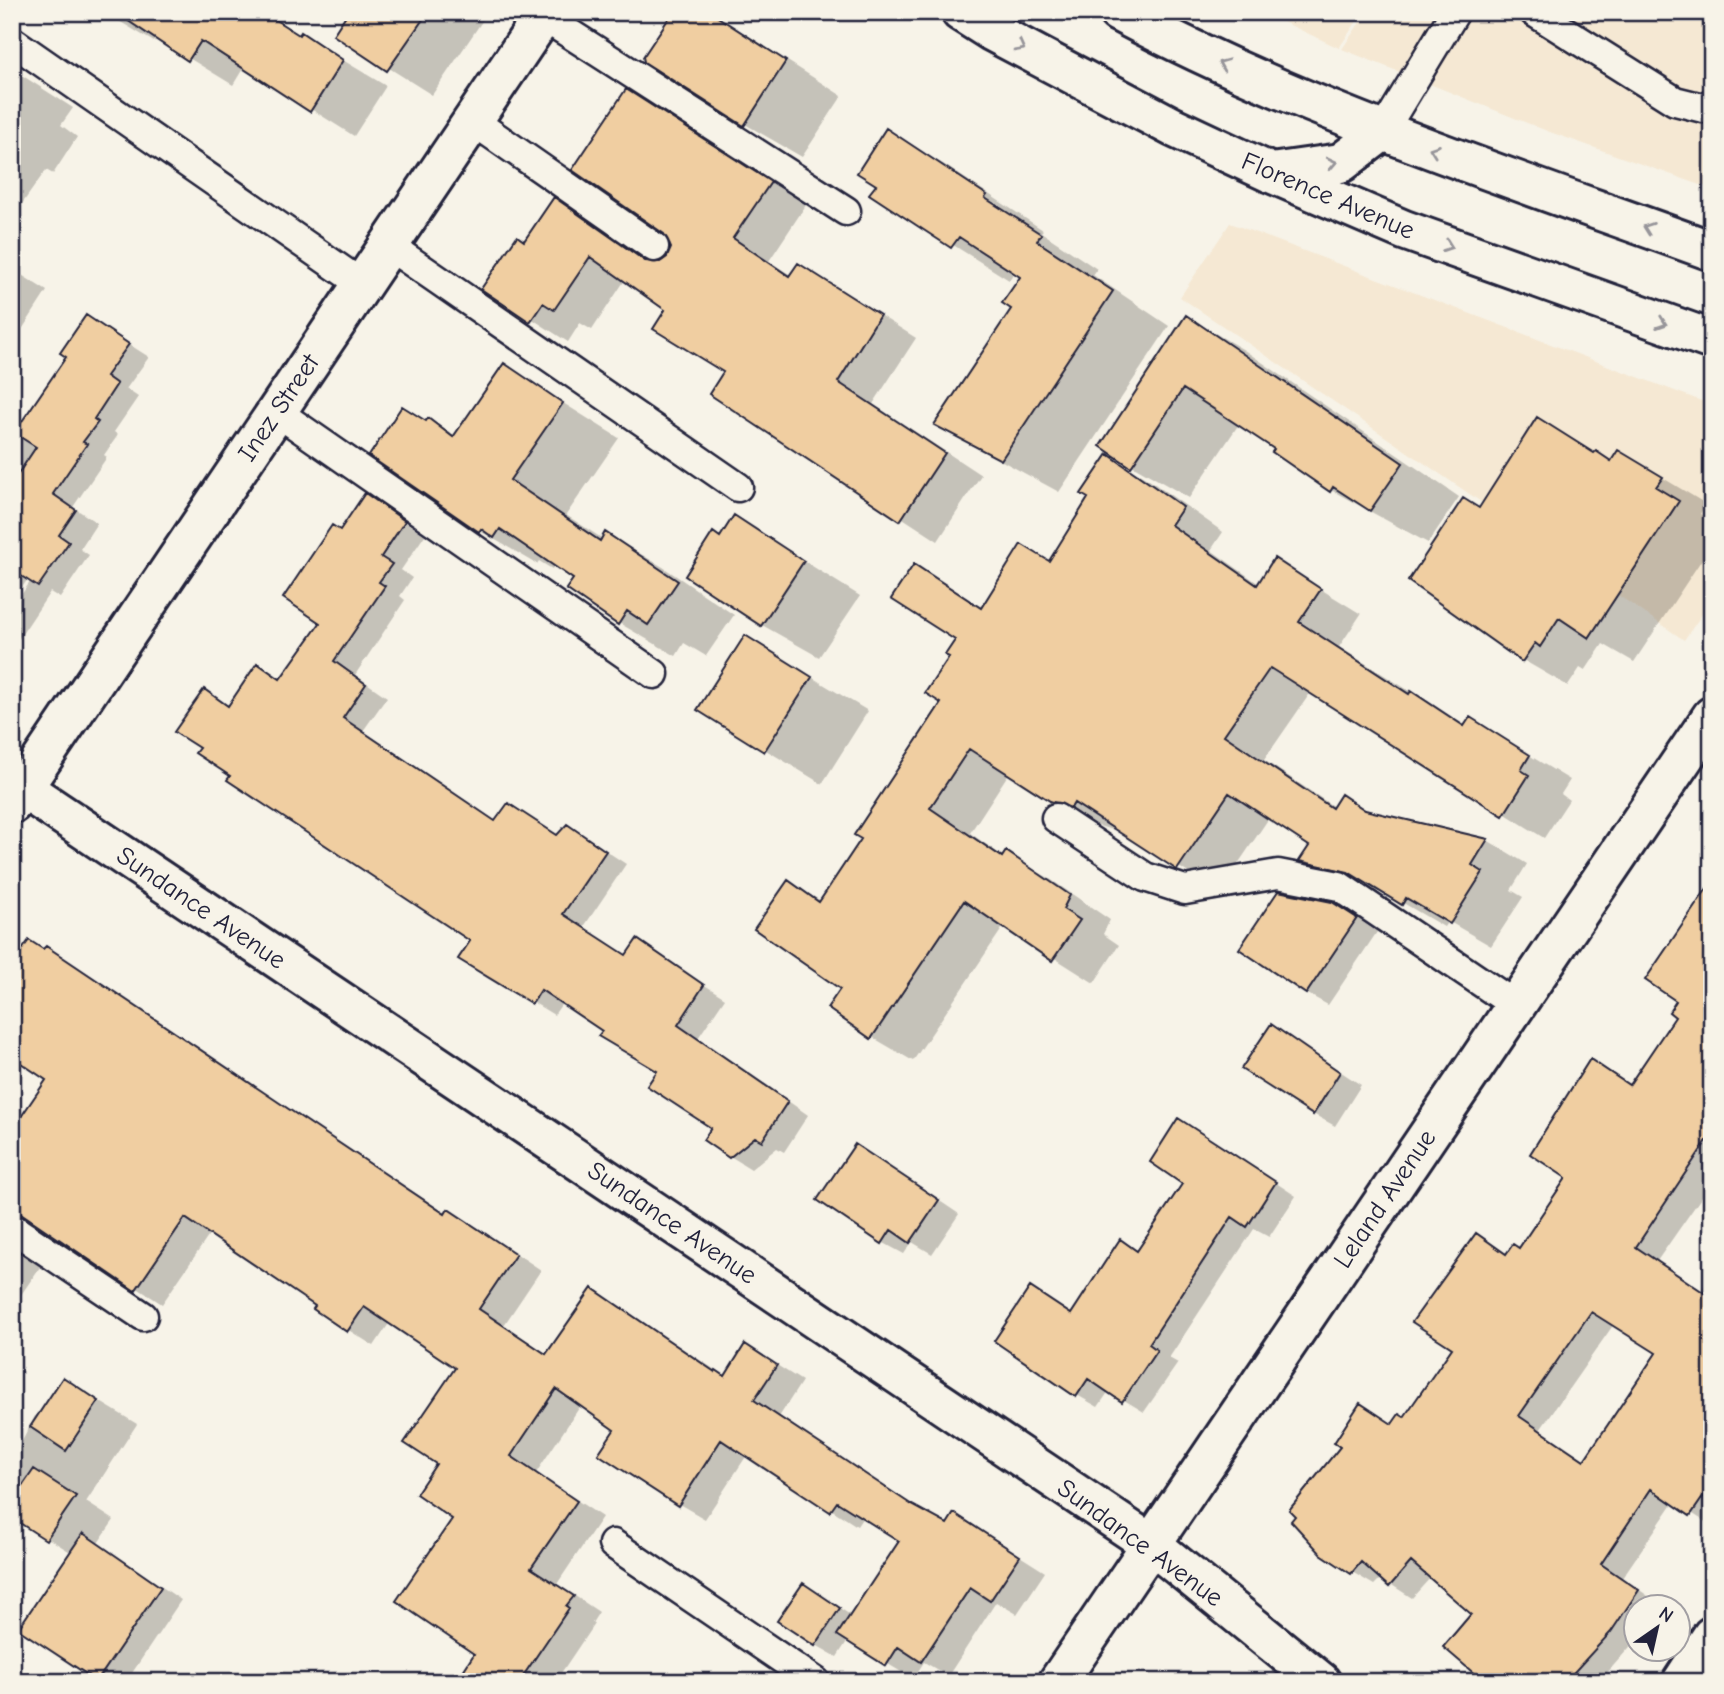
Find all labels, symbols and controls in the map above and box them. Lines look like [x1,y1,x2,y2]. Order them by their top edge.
one-way arrow [1013,38,1025,52]
one-way arrow [1218,58,1231,72]
one-way arrow [1428,144,1440,158]
street label: Florence Avenue [1237,146,1419,246]
one-way arrow [1326,157,1338,172]
one-way arrow [1642,222,1654,236]
one-way arrow [1441,238,1453,252]
one-way arrow [1655,315,1667,329]
street label: Inez Street [232,347,327,467]
street label: Sundance Avenue [111,840,291,976]
street label: Leland Avenue [1328,1124,1442,1274]
street label: Sundance Avenue [582,1155,762,1291]
street label: Sundance Avenue [1051,1473,1229,1613]
north arrow [1622,1592,1692,1662]
text: N [1655,1602,1677,1627]

